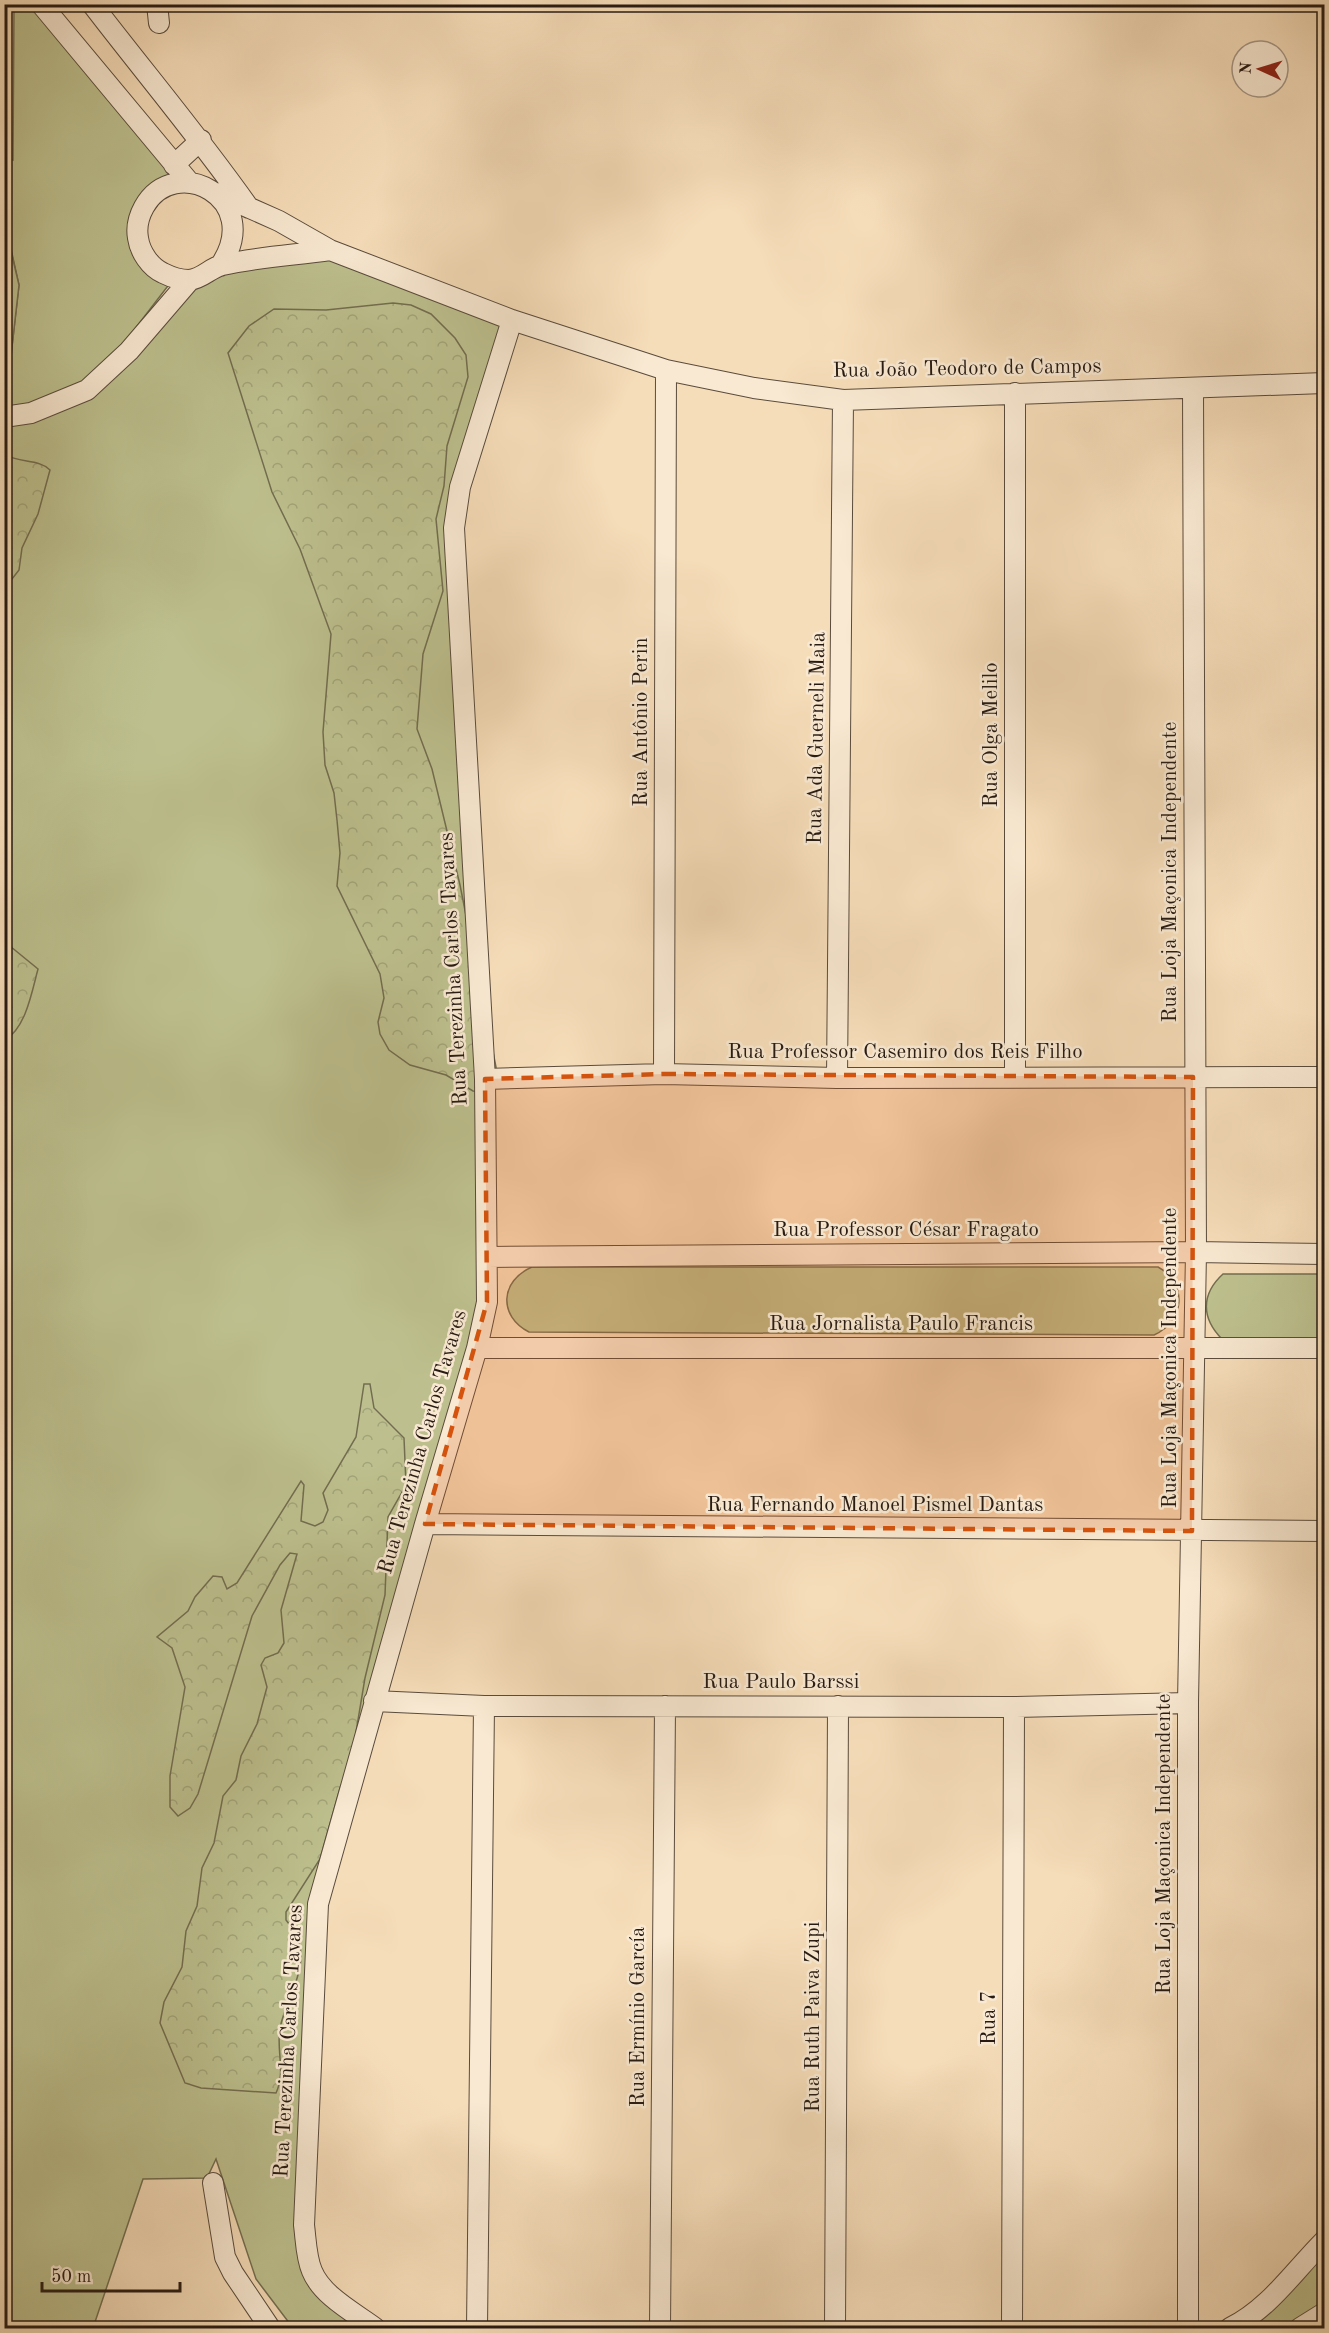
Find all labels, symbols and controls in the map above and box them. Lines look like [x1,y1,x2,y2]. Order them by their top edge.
north arrow [1230,39,1290,99]
text: N [1239,61,1255,75]
street label: Rua João Teodoro de Campos [832,356,1102,382]
street label: Rua Ada Guerneli Maia [805,632,829,844]
street label: Rua Antônio Perin [631,637,652,807]
street label: Rua Olga Melilo [981,662,1002,808]
street label: Rua Loja Maçonica Independente [1160,721,1181,1023]
street label: Rua Terezinha Carlos Tavares [436,832,472,1106]
street label: Rua Professor Casemiro dos Reis Filho [727,1042,1083,1063]
street label: Rua Loja Maçonica Independente [1160,1207,1181,1509]
street label: Rua Professor César Fragato [773,1220,1039,1241]
street label: Rua Terezinha Carlos Tavares [375,1307,471,1577]
street label: Rua Jornalista Paulo Francis [769,1314,1033,1335]
street label: Rua Fernando Manoel Pismel Dantas [707,1495,1043,1516]
street label: Rua Paulo Barssi [703,1672,859,1693]
street label: Rua Loja Maçonica Independente [1154,1693,1175,1995]
street label: Rua Terezinha Carlos Tavares [271,1904,307,2178]
street label: Rua Ruth Paiva Zupi [803,1922,824,2112]
street label: Rua Ermínio García [628,1927,649,2107]
street label: Rua 7 [979,1991,1000,2045]
scale bar [42,2255,180,2293]
text: 50 m [51,2268,91,2286]

